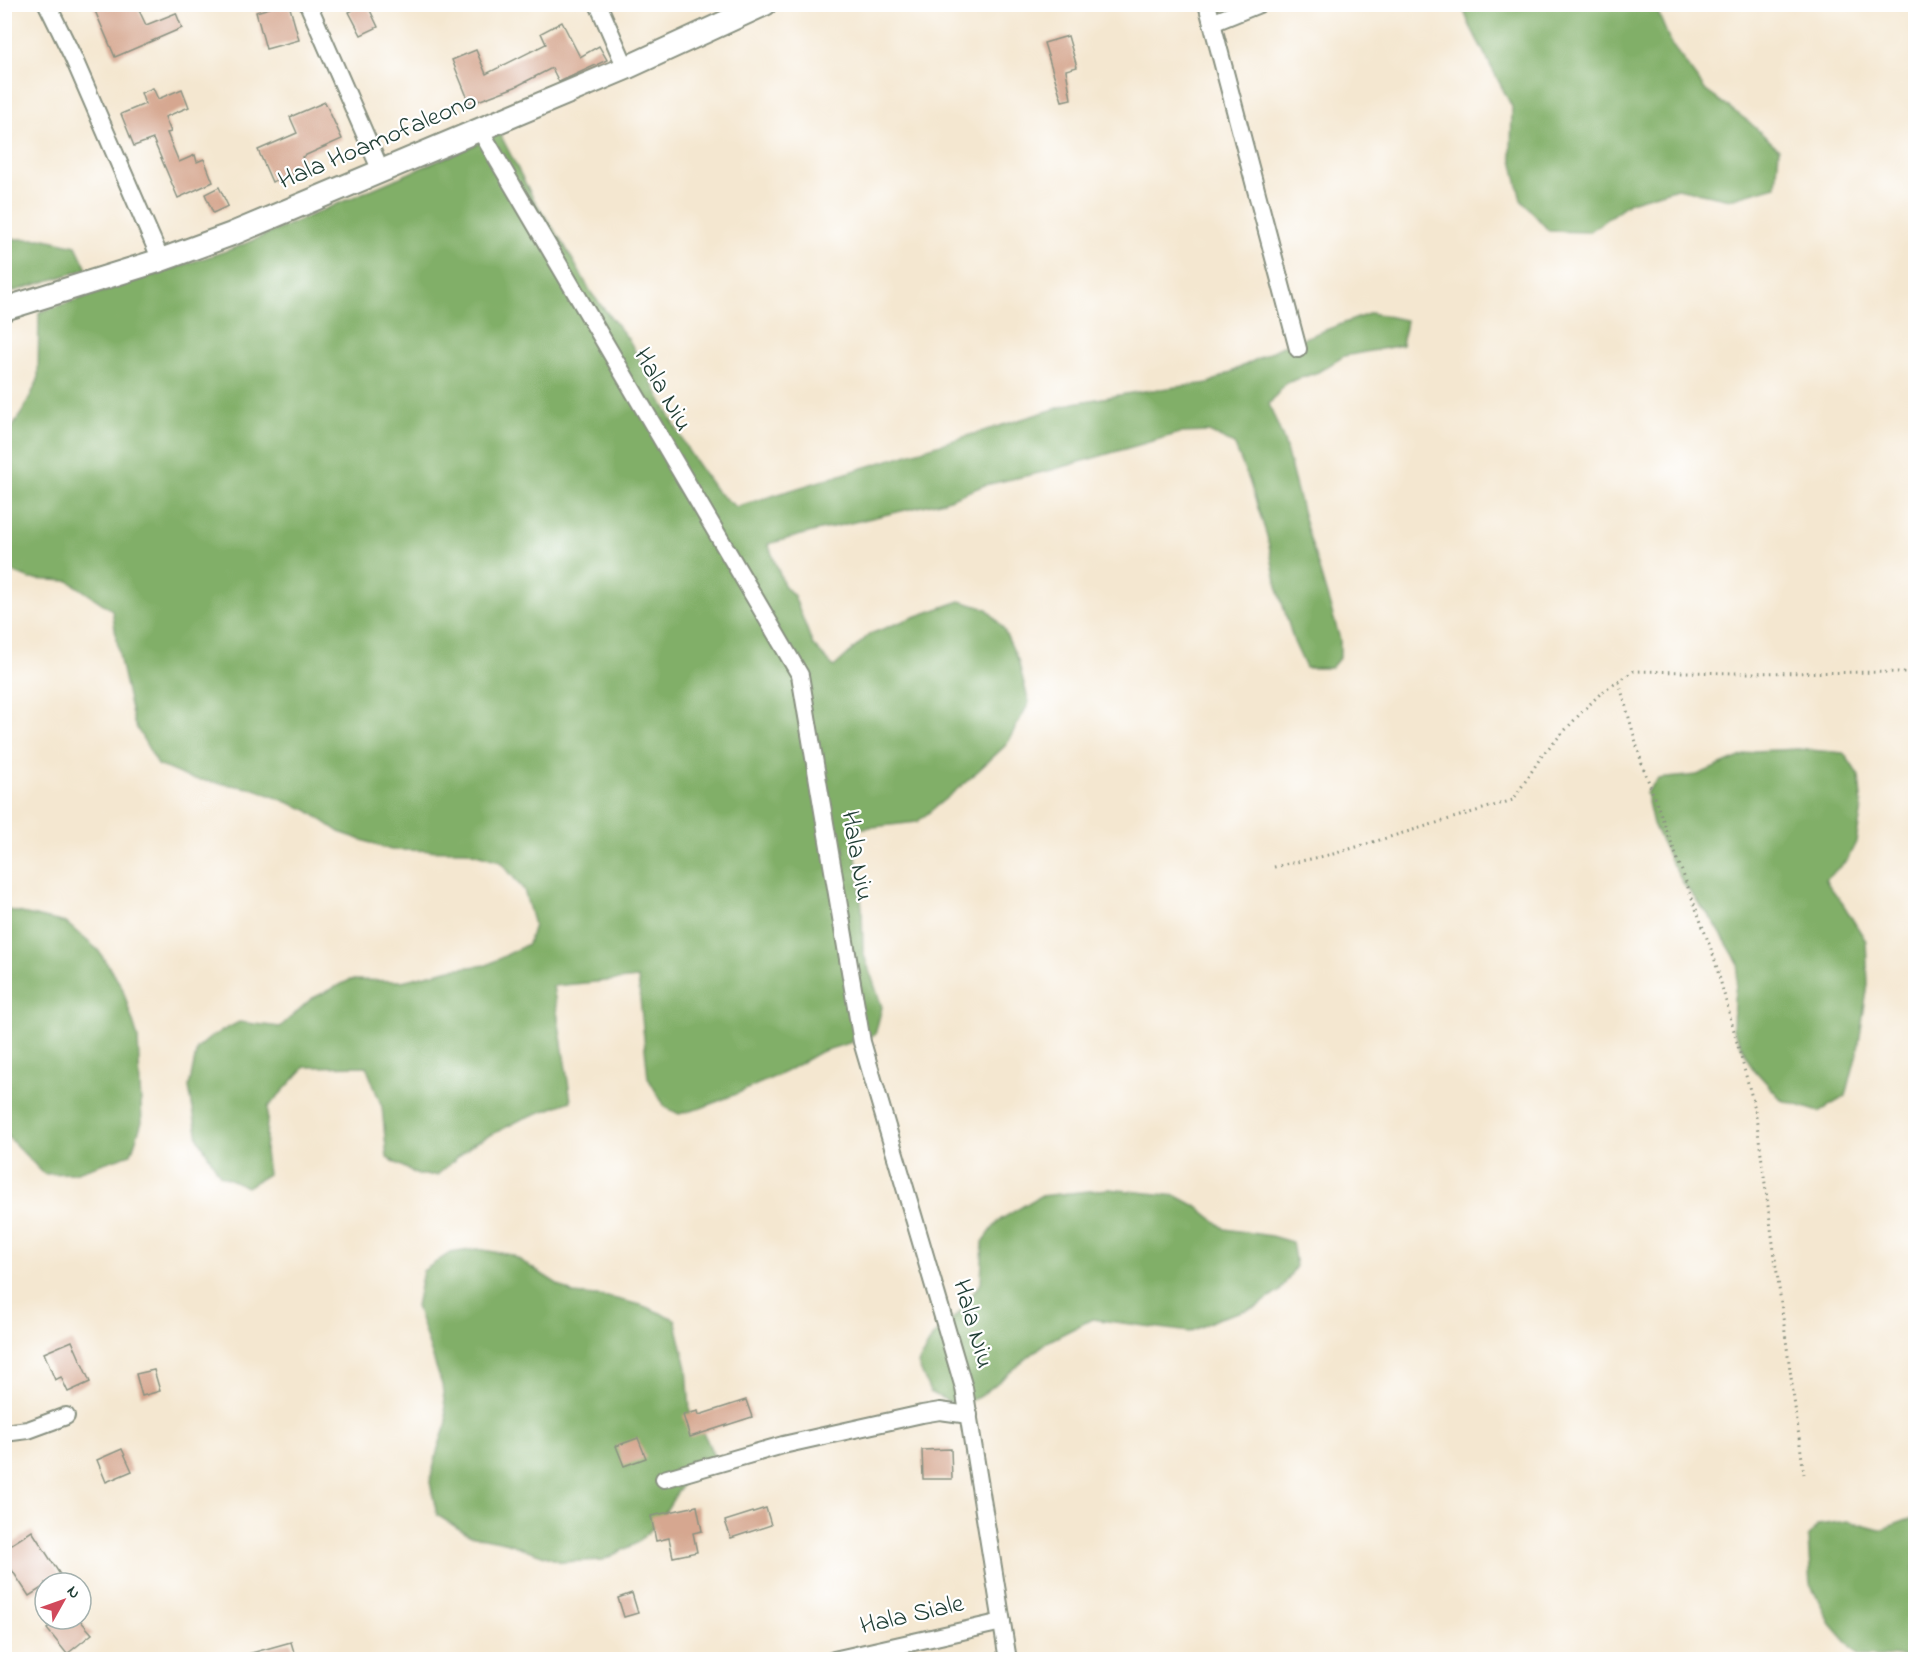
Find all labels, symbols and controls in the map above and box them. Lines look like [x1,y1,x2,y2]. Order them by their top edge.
street label: Hala Hoamofaleono [273,83,483,201]
street label: Hala Niu [623,341,701,439]
street label: Hala Niu [829,808,883,904]
street label: Hala Niu [941,1275,1003,1373]
north arrow [33,1571,93,1631]
text: N [60,1581,86,1605]
street label: Hala Siale [856,1586,968,1646]

